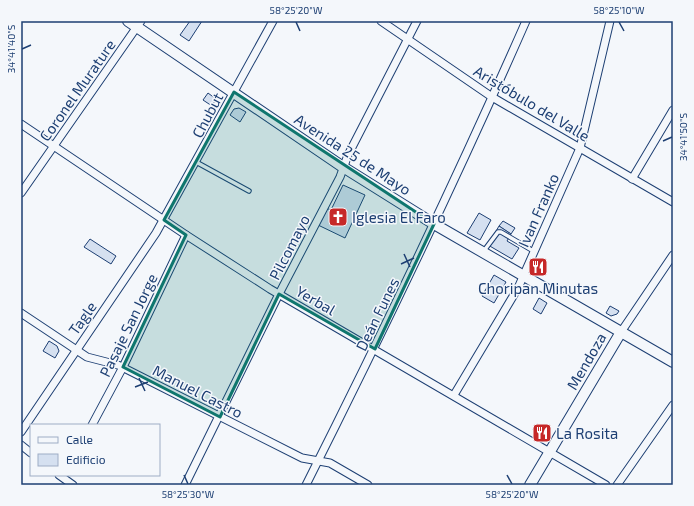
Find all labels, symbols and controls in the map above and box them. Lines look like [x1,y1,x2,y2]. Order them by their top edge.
text: 58°25'20"W [270,4,323,16]
text: 58°25'10"W [593,4,645,16]
text: 34°41'40"S [5,24,17,73]
street label: Coronel Murature [35,36,119,144]
street label: Aristóbulo del Valle [471,61,593,145]
street label: Chubut [188,89,226,141]
street label: Avenida 25 de Mayo [291,110,415,198]
text: 34°41'50"S [677,113,689,161]
street label: Ivan Franko [514,170,562,250]
church icon: Iglesia El Faro [327,206,349,228]
place label: Iglesia El Faro [352,208,446,226]
street label: Pilcomayo [265,211,313,283]
restaurant icon: Choripan Minutas [527,256,549,278]
street label: Pasaje San Jorge [95,271,162,380]
street label: Deán Funes [352,275,402,353]
place label: Choripan Minutas [478,279,598,297]
street label: Yerbal [293,281,340,319]
street label: Tagle [64,298,100,338]
street label: Mendoza [562,329,610,393]
street label: Manuel Castro [150,361,246,421]
restaurant icon: La Rosita [531,422,553,444]
legend [30,424,160,476]
place label: La Rosita [556,424,618,442]
text: Calle [66,432,93,446]
text: Edificio [66,452,106,466]
text: 58°25'30"W [162,488,215,500]
text: 58°25'20"W [486,488,539,500]

